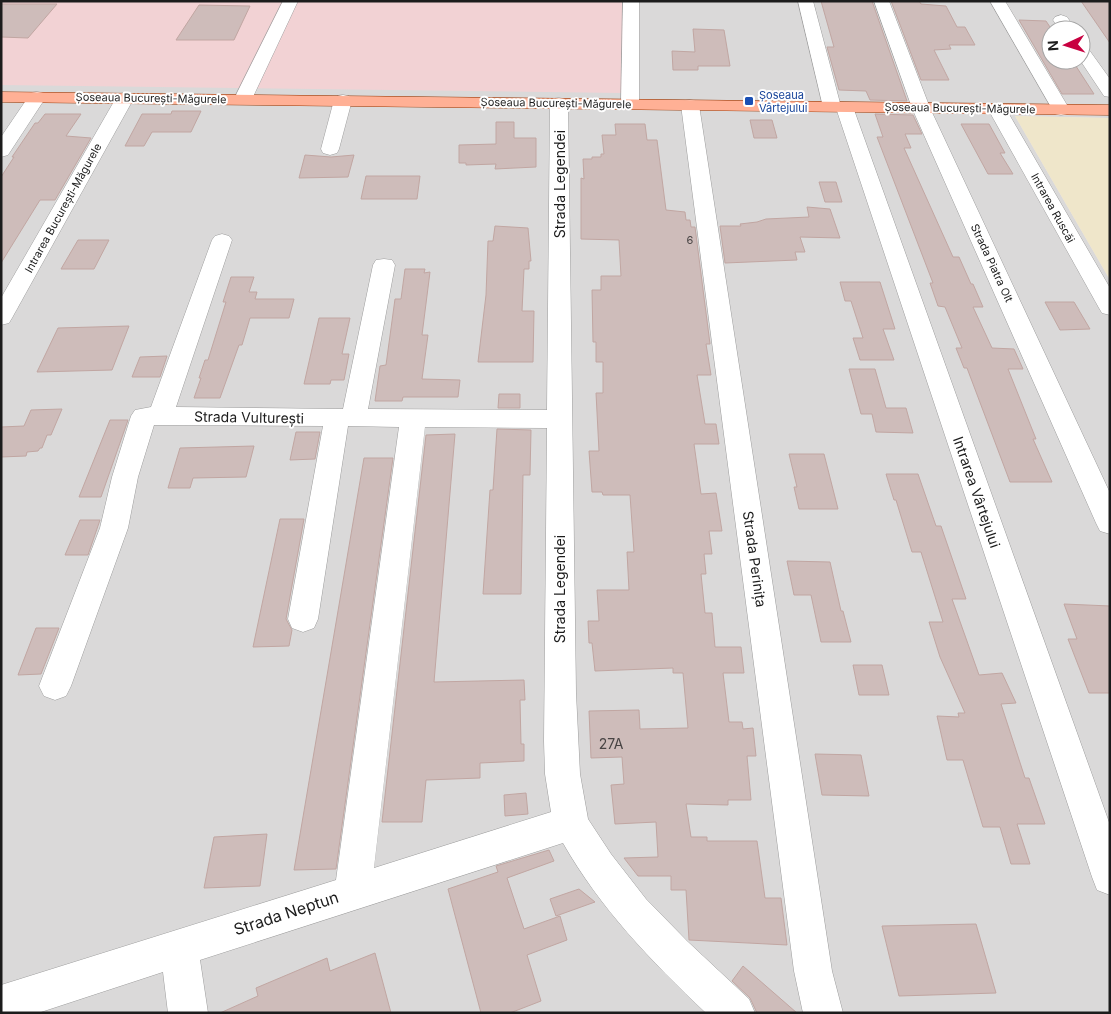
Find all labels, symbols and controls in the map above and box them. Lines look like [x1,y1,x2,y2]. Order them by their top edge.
north arrow [1041,20,1091,70]
text: N [1044,40,1061,52]
place label: Șoseaua Vârtejului [759,88,807,115]
street label: Șoseaua București-Măgurele [76,90,226,106]
street label: Șoseaua București-Măgurele [481,95,631,111]
marker: Șoseaua Vârtejului [743,95,755,107]
street label: Șoseaua București-Măgurele [885,100,1035,116]
street label: Strada Legendei [551,130,568,238]
street label: Intrarea București-Măgurele [22,141,104,275]
street label: Intrarea Ruscăi [1028,171,1078,245]
street label: Strada Piatra Olt [968,222,1016,305]
house number: 6 [687,233,694,247]
street label: Strada Vulturești [194,408,304,427]
street label: Intrarea Vârtejului [950,434,1004,550]
street label: Strada Perinița [739,510,770,608]
street label: Strada Legendei [551,535,568,643]
house number: 27A [599,735,624,752]
street label: Strada Neptun [231,887,341,939]

